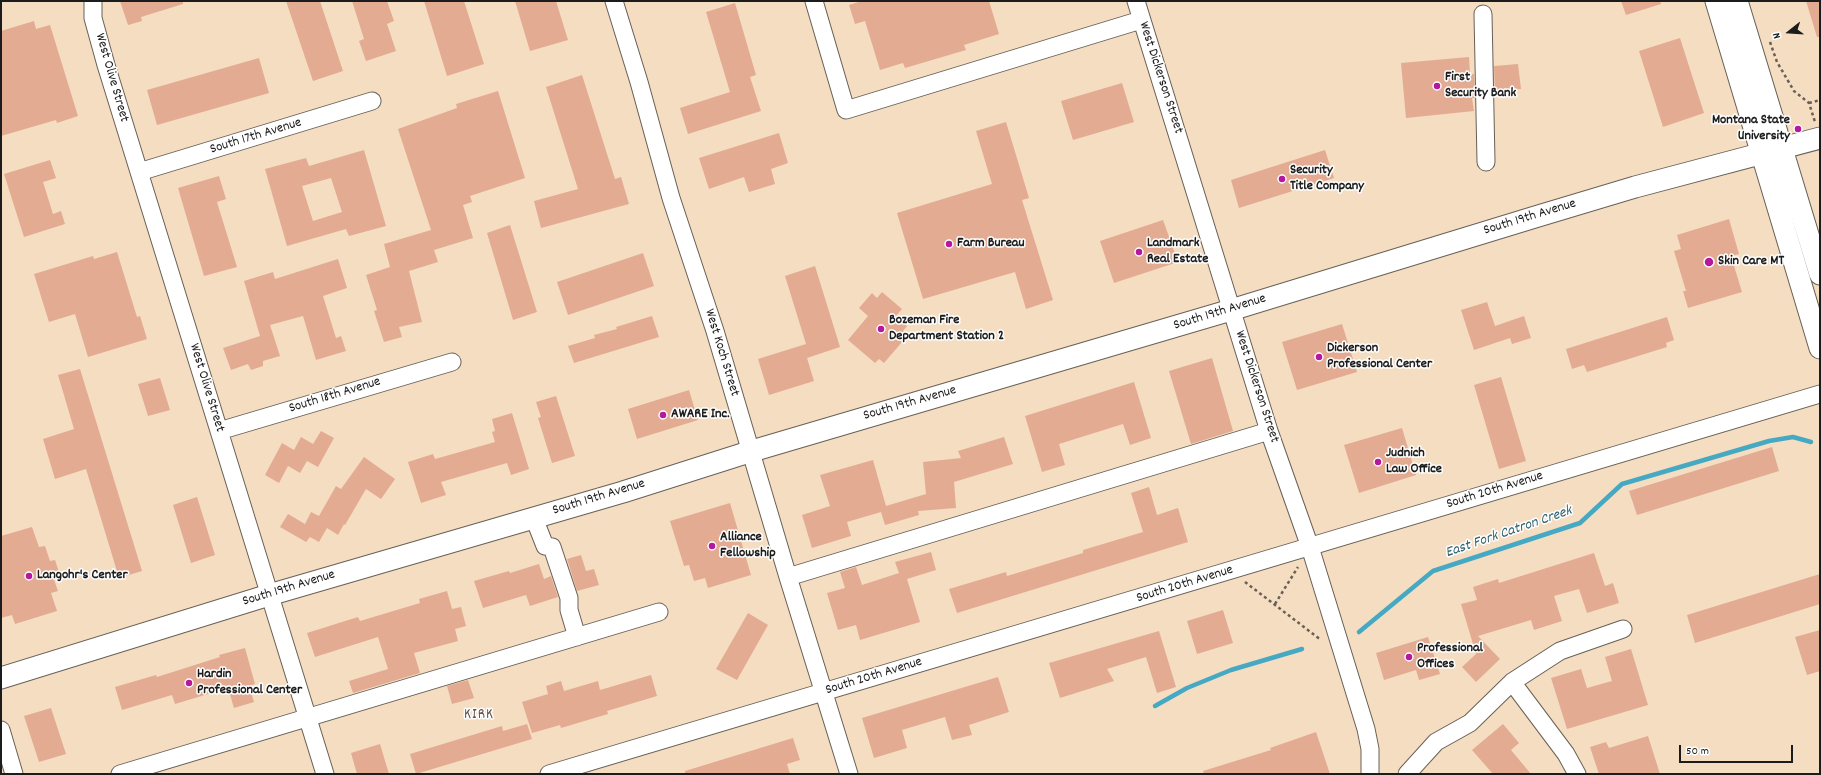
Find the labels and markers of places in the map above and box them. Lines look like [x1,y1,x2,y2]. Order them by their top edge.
place label: First Security Bank [1445,70,1516,102]
marker: First Security Bank [1432,81,1442,91]
place label: Montana State University [1712,113,1790,146]
marker: Montana State University [1793,124,1803,134]
place label: Security Title Company [1290,163,1364,196]
marker: Security Title Company [1277,174,1287,184]
place label: Farm Bureau [957,236,1024,252]
place label: Landmark Real Estate [1147,236,1208,268]
marker: Farm Bureau [944,239,954,249]
marker: Landmark Real Estate [1134,247,1144,257]
place label: Skin Care MT [1718,254,1784,270]
marker: Skin Care MT [1703,256,1715,268]
place label: Bozeman Fire Department Station 2 [889,313,1004,346]
marker: Bozeman Fire Department Station 2 [876,324,886,334]
place label: Dickerson Professional Center [1327,341,1432,374]
marker: Dickerson Professional Center [1314,352,1324,362]
place label: AWARE Inc. [671,407,729,423]
marker: AWARE Inc. [658,410,668,420]
place label: Judnich Law Office [1386,446,1442,478]
marker: Judnich Law Office [1373,457,1383,467]
place label: Alliance Fellowship [720,530,776,562]
marker: Alliance Fellowship [707,541,717,551]
place label: Langohr's Center [37,568,128,584]
marker: Langohr's Center [24,571,34,581]
place label: Professional Offices [1417,641,1483,674]
marker: Professional Offices [1404,652,1414,662]
place label: Hardin Professional Center [197,667,302,700]
marker: Hardin Professional Center [184,678,194,688]

